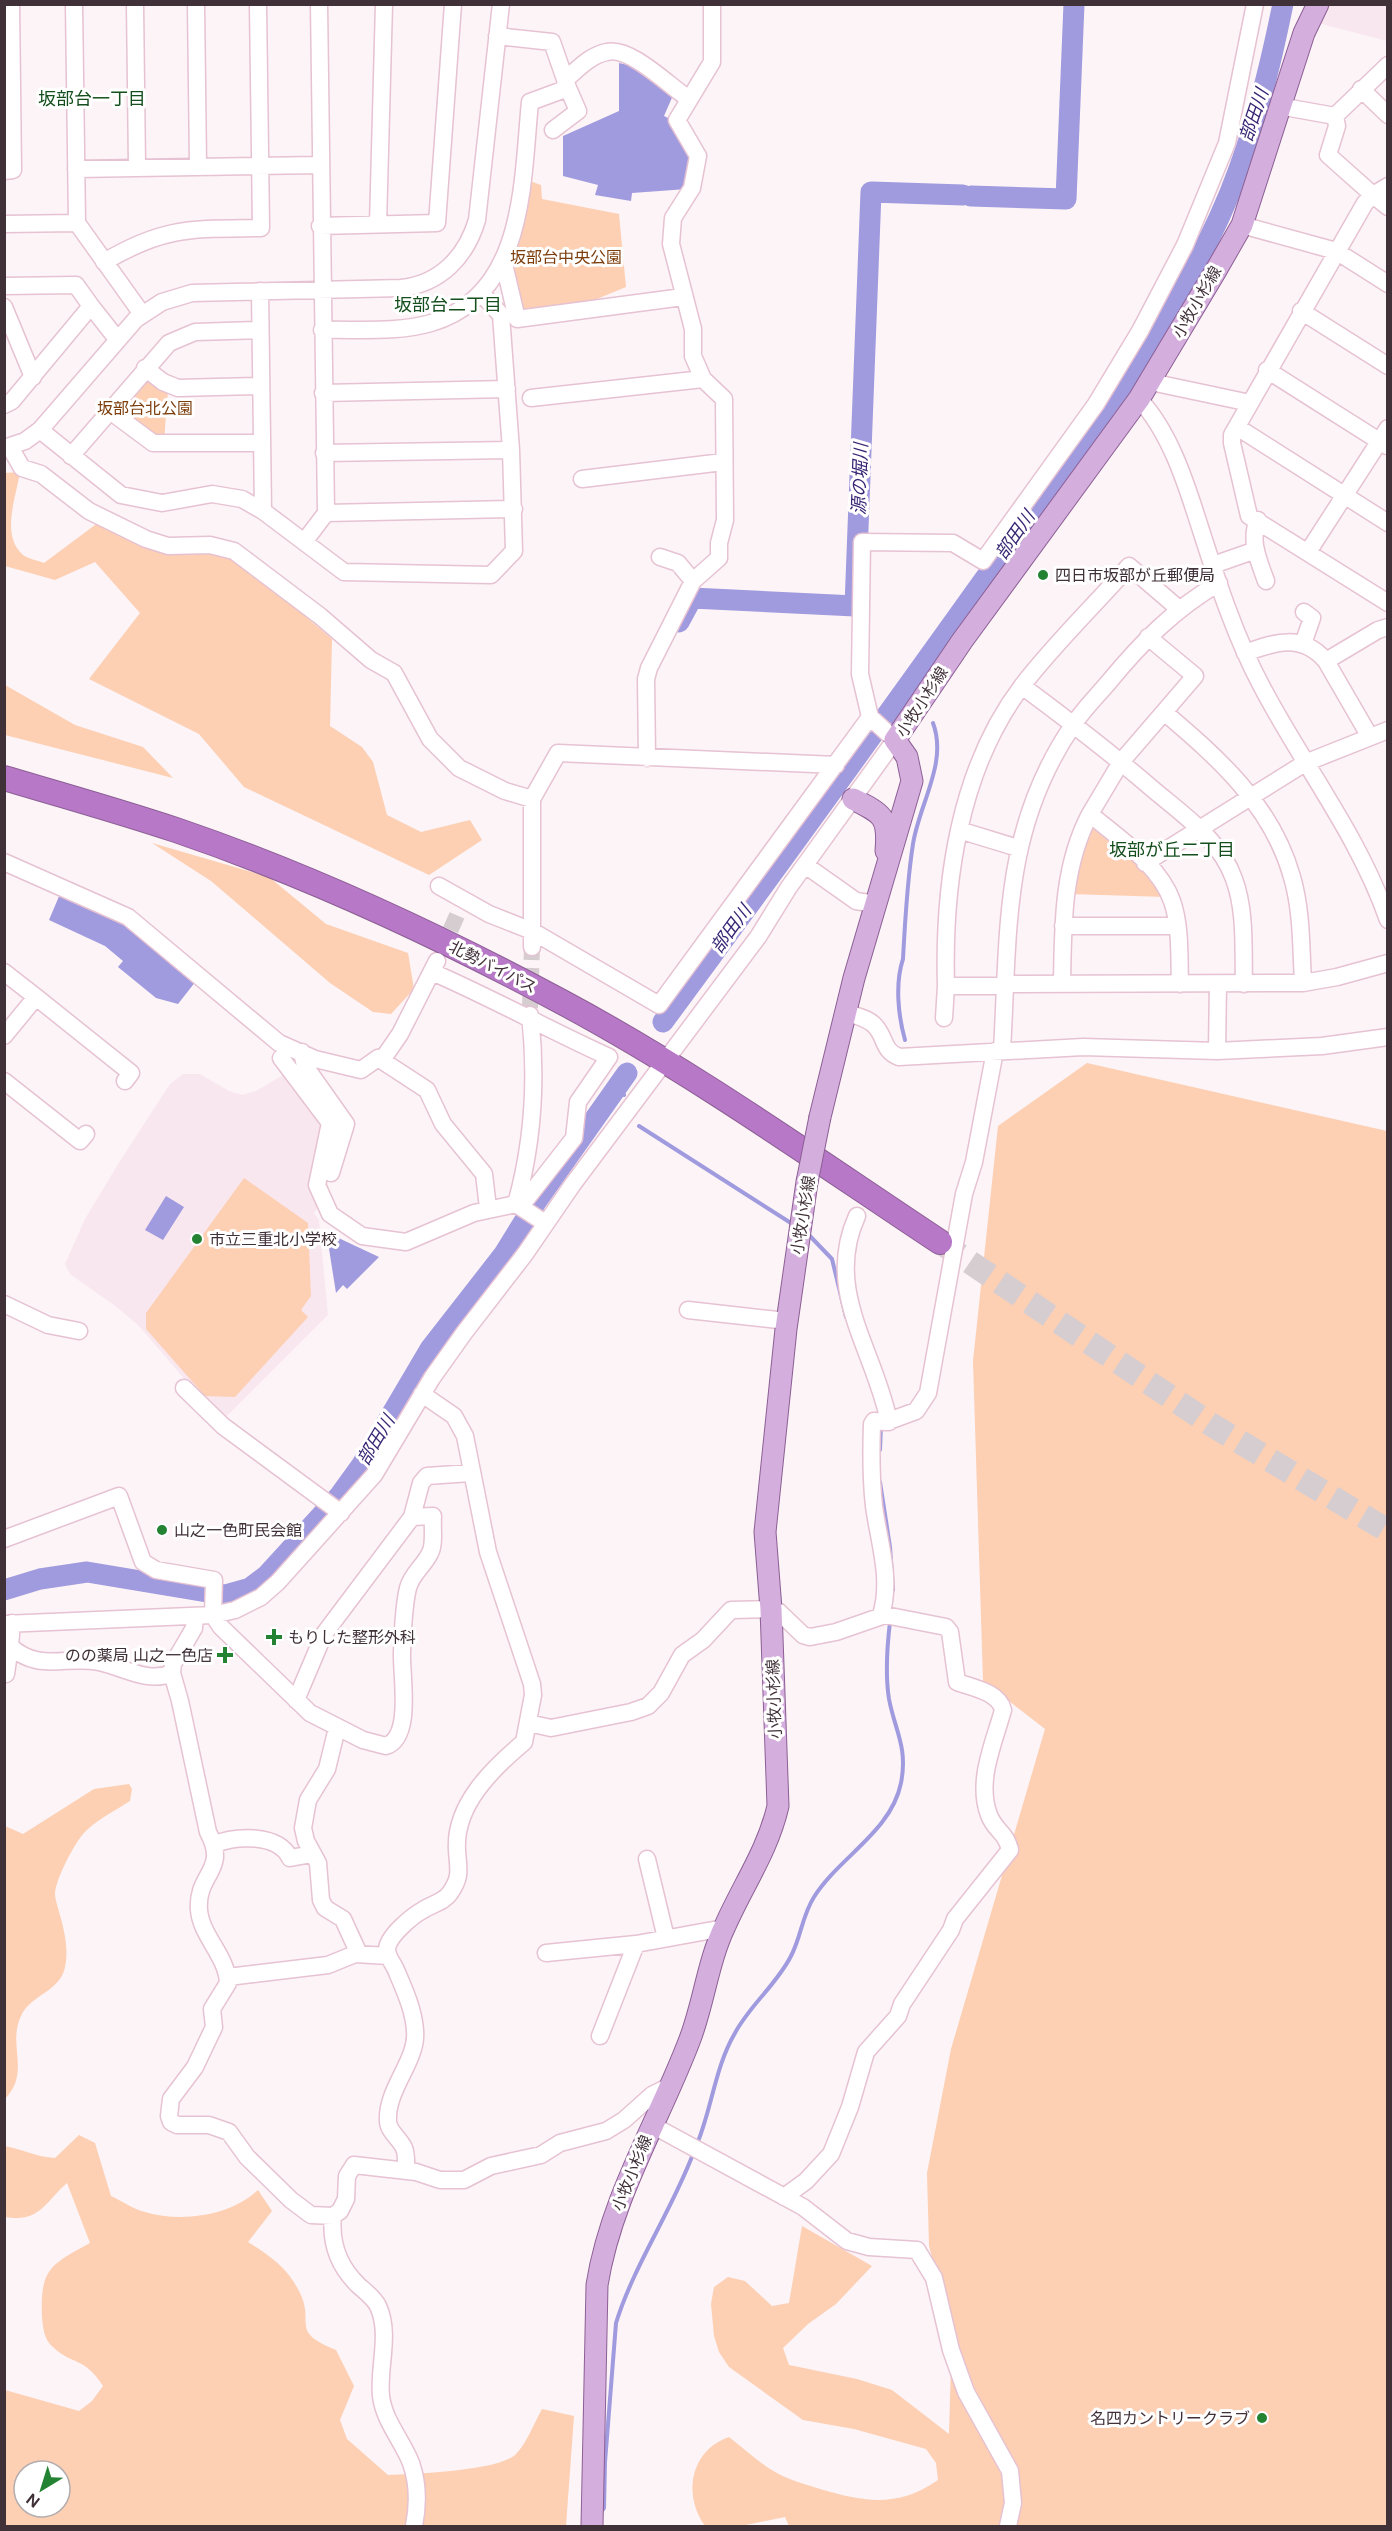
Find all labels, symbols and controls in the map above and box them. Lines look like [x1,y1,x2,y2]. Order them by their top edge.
water label: 部田川 [1234,84,1275,144]
district label: 坂部台一丁目 [38,87,146,111]
park label: 坂部台中央公園 [510,247,622,268]
street label: 小牧小杉線 [1168,262,1226,342]
district label: 坂部台二丁目 [394,293,502,317]
park label: 坂部台北公園 [97,398,193,419]
water label: 源の堀川 [847,441,873,515]
water label: 部田川 [990,504,1041,564]
place label: 四日市坂部が丘郵便局 [1055,565,1215,586]
marker: 四日市坂部が丘郵便局 [1036,568,1050,582]
street label: 小牧小杉線 [891,663,953,741]
district label: 坂部が丘二丁目 [1109,838,1235,862]
water label: 部田川 [705,898,758,958]
street label: 北勢バイパス [446,936,540,998]
street label: 小牧小杉線 [786,1174,820,1256]
place label: 市立三重北小学校 [209,1229,337,1250]
marker: 市立三重北小学校 [190,1232,204,1246]
water label: 部田川 [352,1409,401,1469]
place label: 山之一色町民会館 [174,1520,302,1541]
marker: 山之一色町民会館 [155,1523,169,1537]
place label: もりした整形外科 [288,1627,416,1648]
marker: もりした整形外科 [265,1628,283,1646]
place label: のの薬局 山之一色店 [65,1645,213,1666]
marker: のの薬局 山之一色店 [218,1648,232,1662]
street label: 小牧小杉線 [762,1659,786,1739]
street label: 小牧小杉線 [607,2132,657,2214]
place label: 名四カントリークラブ [1090,2408,1250,2429]
marker: 名四カントリークラブ [1255,2411,1269,2425]
north arrow [12,2459,72,2519]
text: N [22,2489,44,2512]

